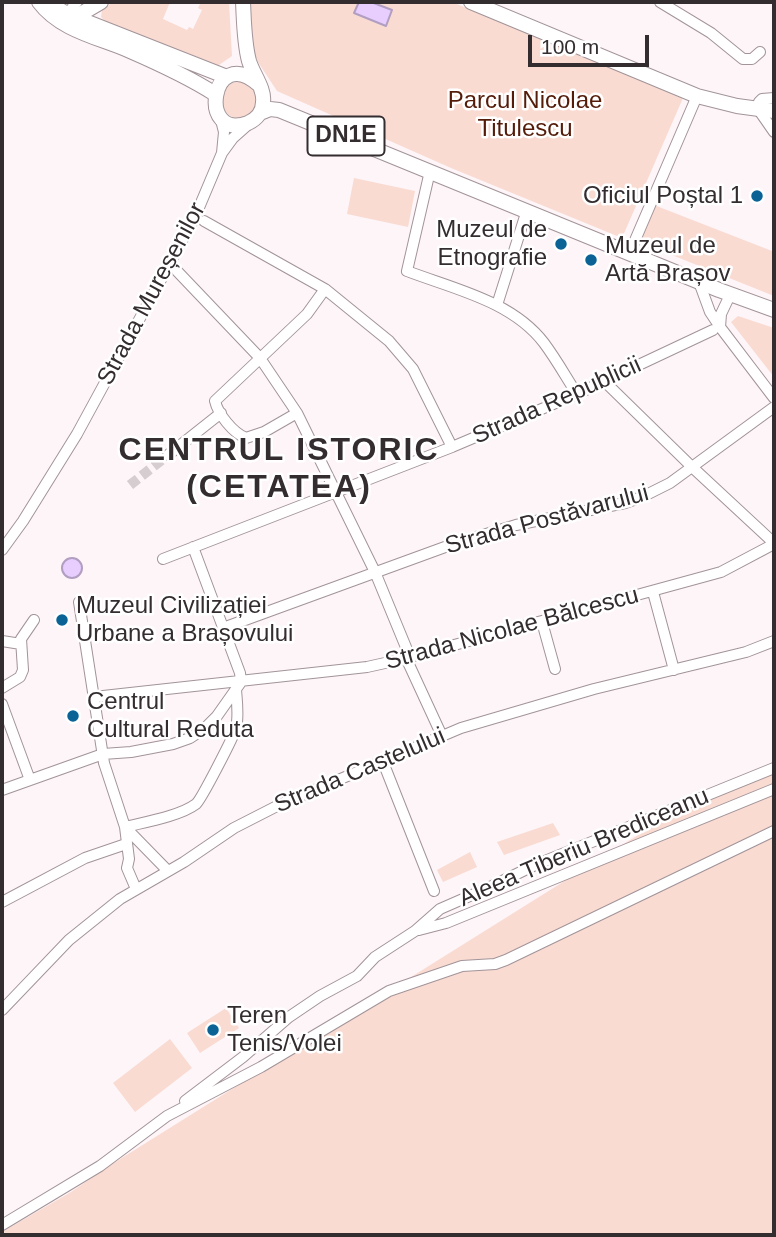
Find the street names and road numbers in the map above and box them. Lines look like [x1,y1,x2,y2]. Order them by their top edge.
road number: DN1E [308,116,384,155]
street label: Strada Mureșenilor [92,198,212,390]
street label: Strada Republicii [468,351,646,451]
street label: Strada Postăvarului [442,479,652,561]
street label: Strada Nicolae Bălcescu [382,581,642,677]
street label: Strada Castelului [270,722,450,820]
street label: Aleea Tiberiu Brediceanu [455,782,713,914]

